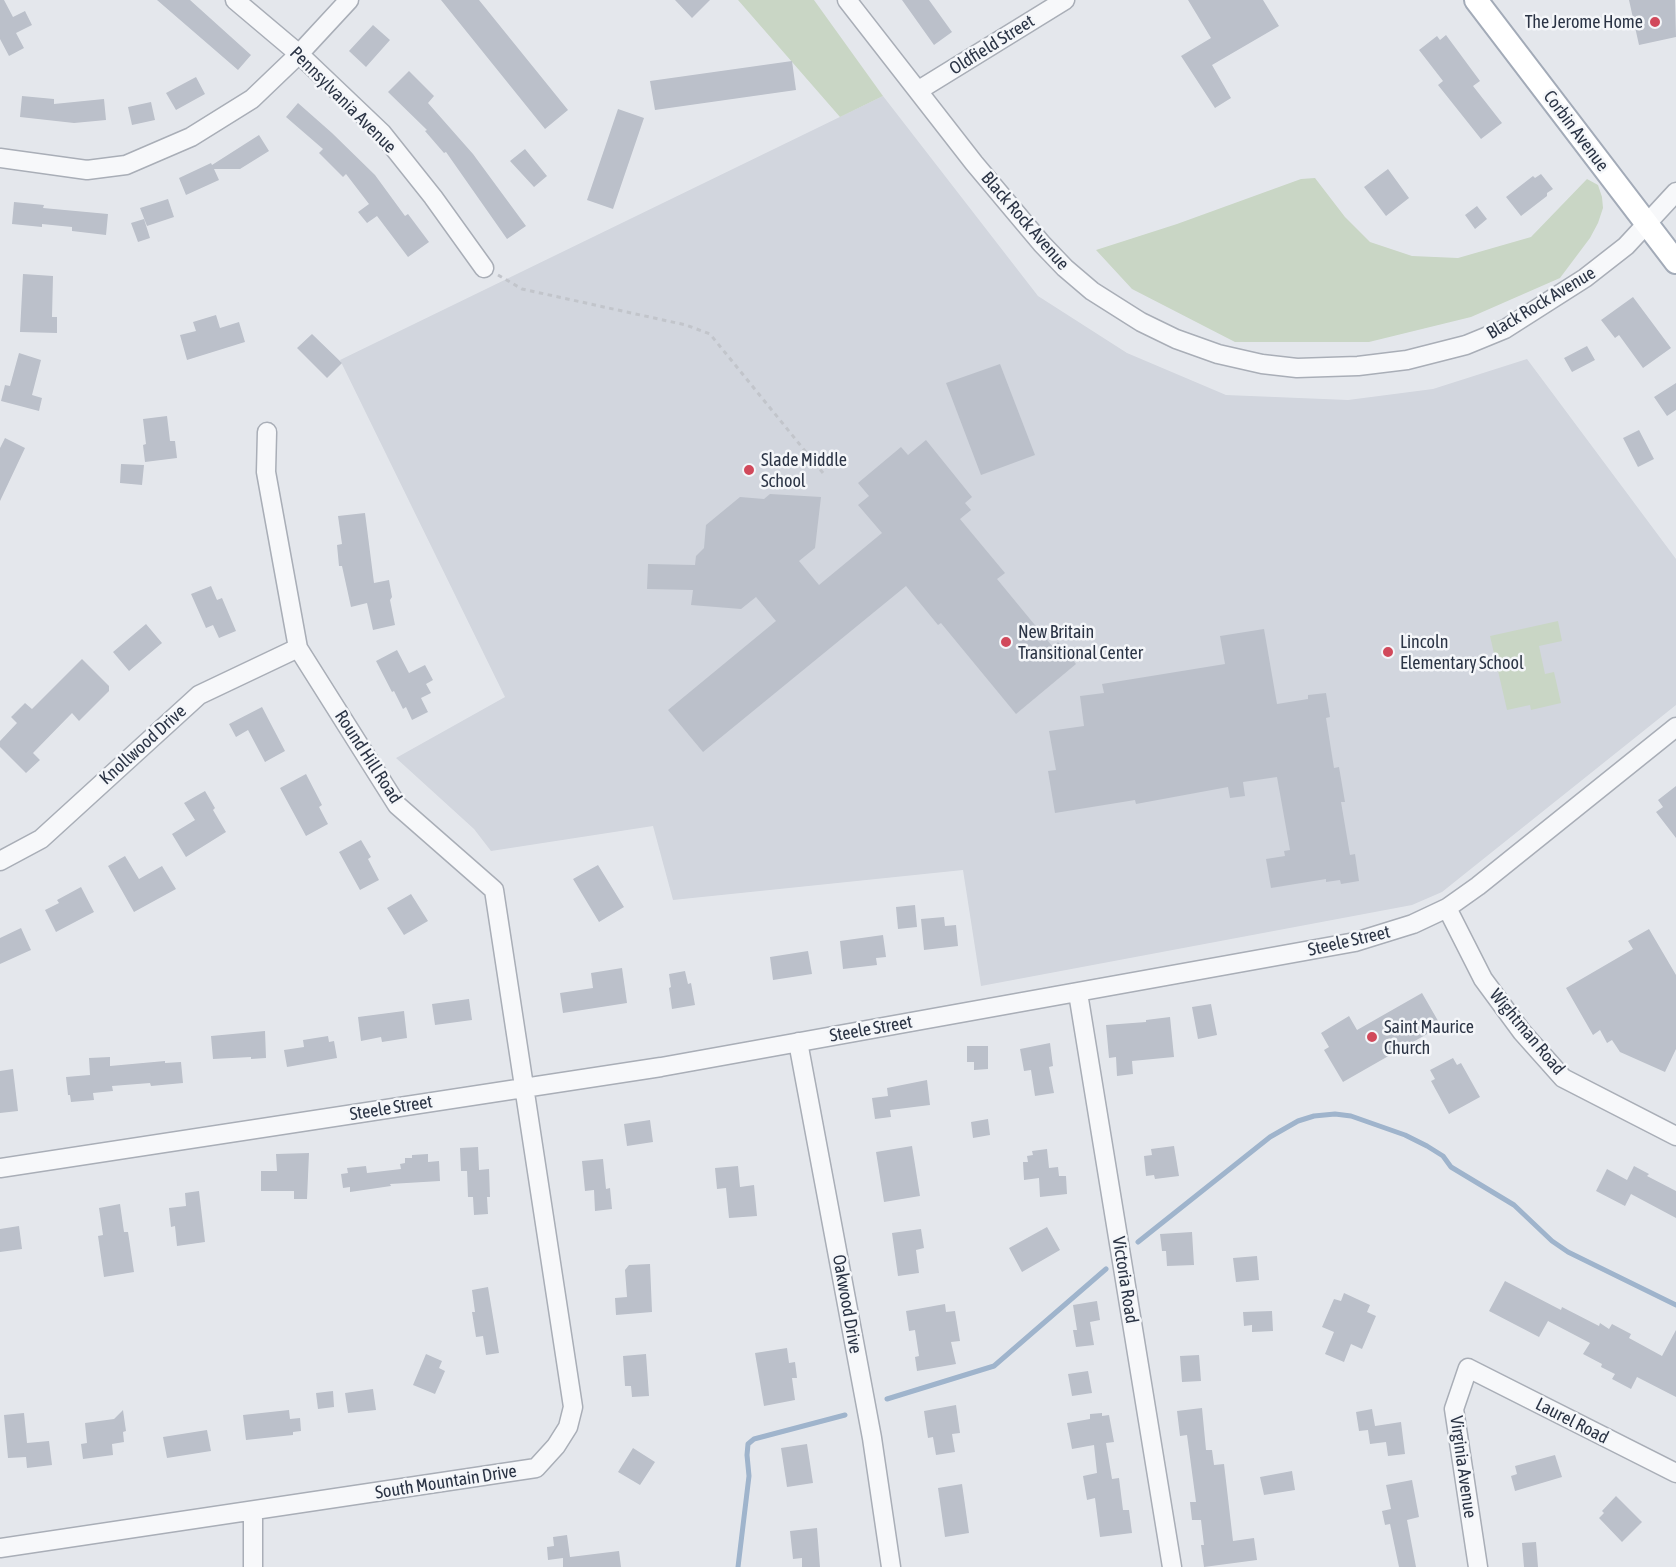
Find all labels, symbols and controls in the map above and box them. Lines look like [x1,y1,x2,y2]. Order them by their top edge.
street label: Oldfield Street [946,10,1038,80]
place label: The Jerome Home [1525,11,1643,33]
marker: The Jerome Home [1648,15,1662,29]
street label: Pennsylvania Avenue [285,42,401,158]
street label: Corbin Avenue [1539,86,1613,176]
street label: Black Rock Avenue [976,167,1074,275]
street label: Black Rock Avenue [1483,262,1599,344]
place label: Slade Middle School [761,449,847,492]
marker: Slade Middle School [742,463,756,477]
place label: New Britain Transitional Center [1018,621,1143,664]
place label: Lincoln Elementary School [1400,631,1524,674]
marker: New Britain Transitional Center [999,635,1013,649]
marker: Lincoln Elementary School [1381,645,1395,659]
street label: Knollwood Drive [95,701,191,789]
street label: Round Hill Road [330,706,406,808]
street label: Steele Street [1306,921,1392,961]
street label: Wightman Road [1485,985,1569,1079]
street label: Steele Street [828,1011,914,1047]
place label: Saint Maurice Church [1384,1016,1474,1058]
marker: Saint Maurice Church [1365,1030,1379,1044]
street label: Steele Street [348,1091,434,1125]
street label: Victoria Road [1107,1235,1143,1325]
street label: Oakwood Drive [828,1253,866,1355]
street label: Laurel Road [1532,1393,1612,1449]
street label: Virginia Avenue [1445,1414,1481,1520]
street label: South Mountain Drive [374,1460,518,1504]

